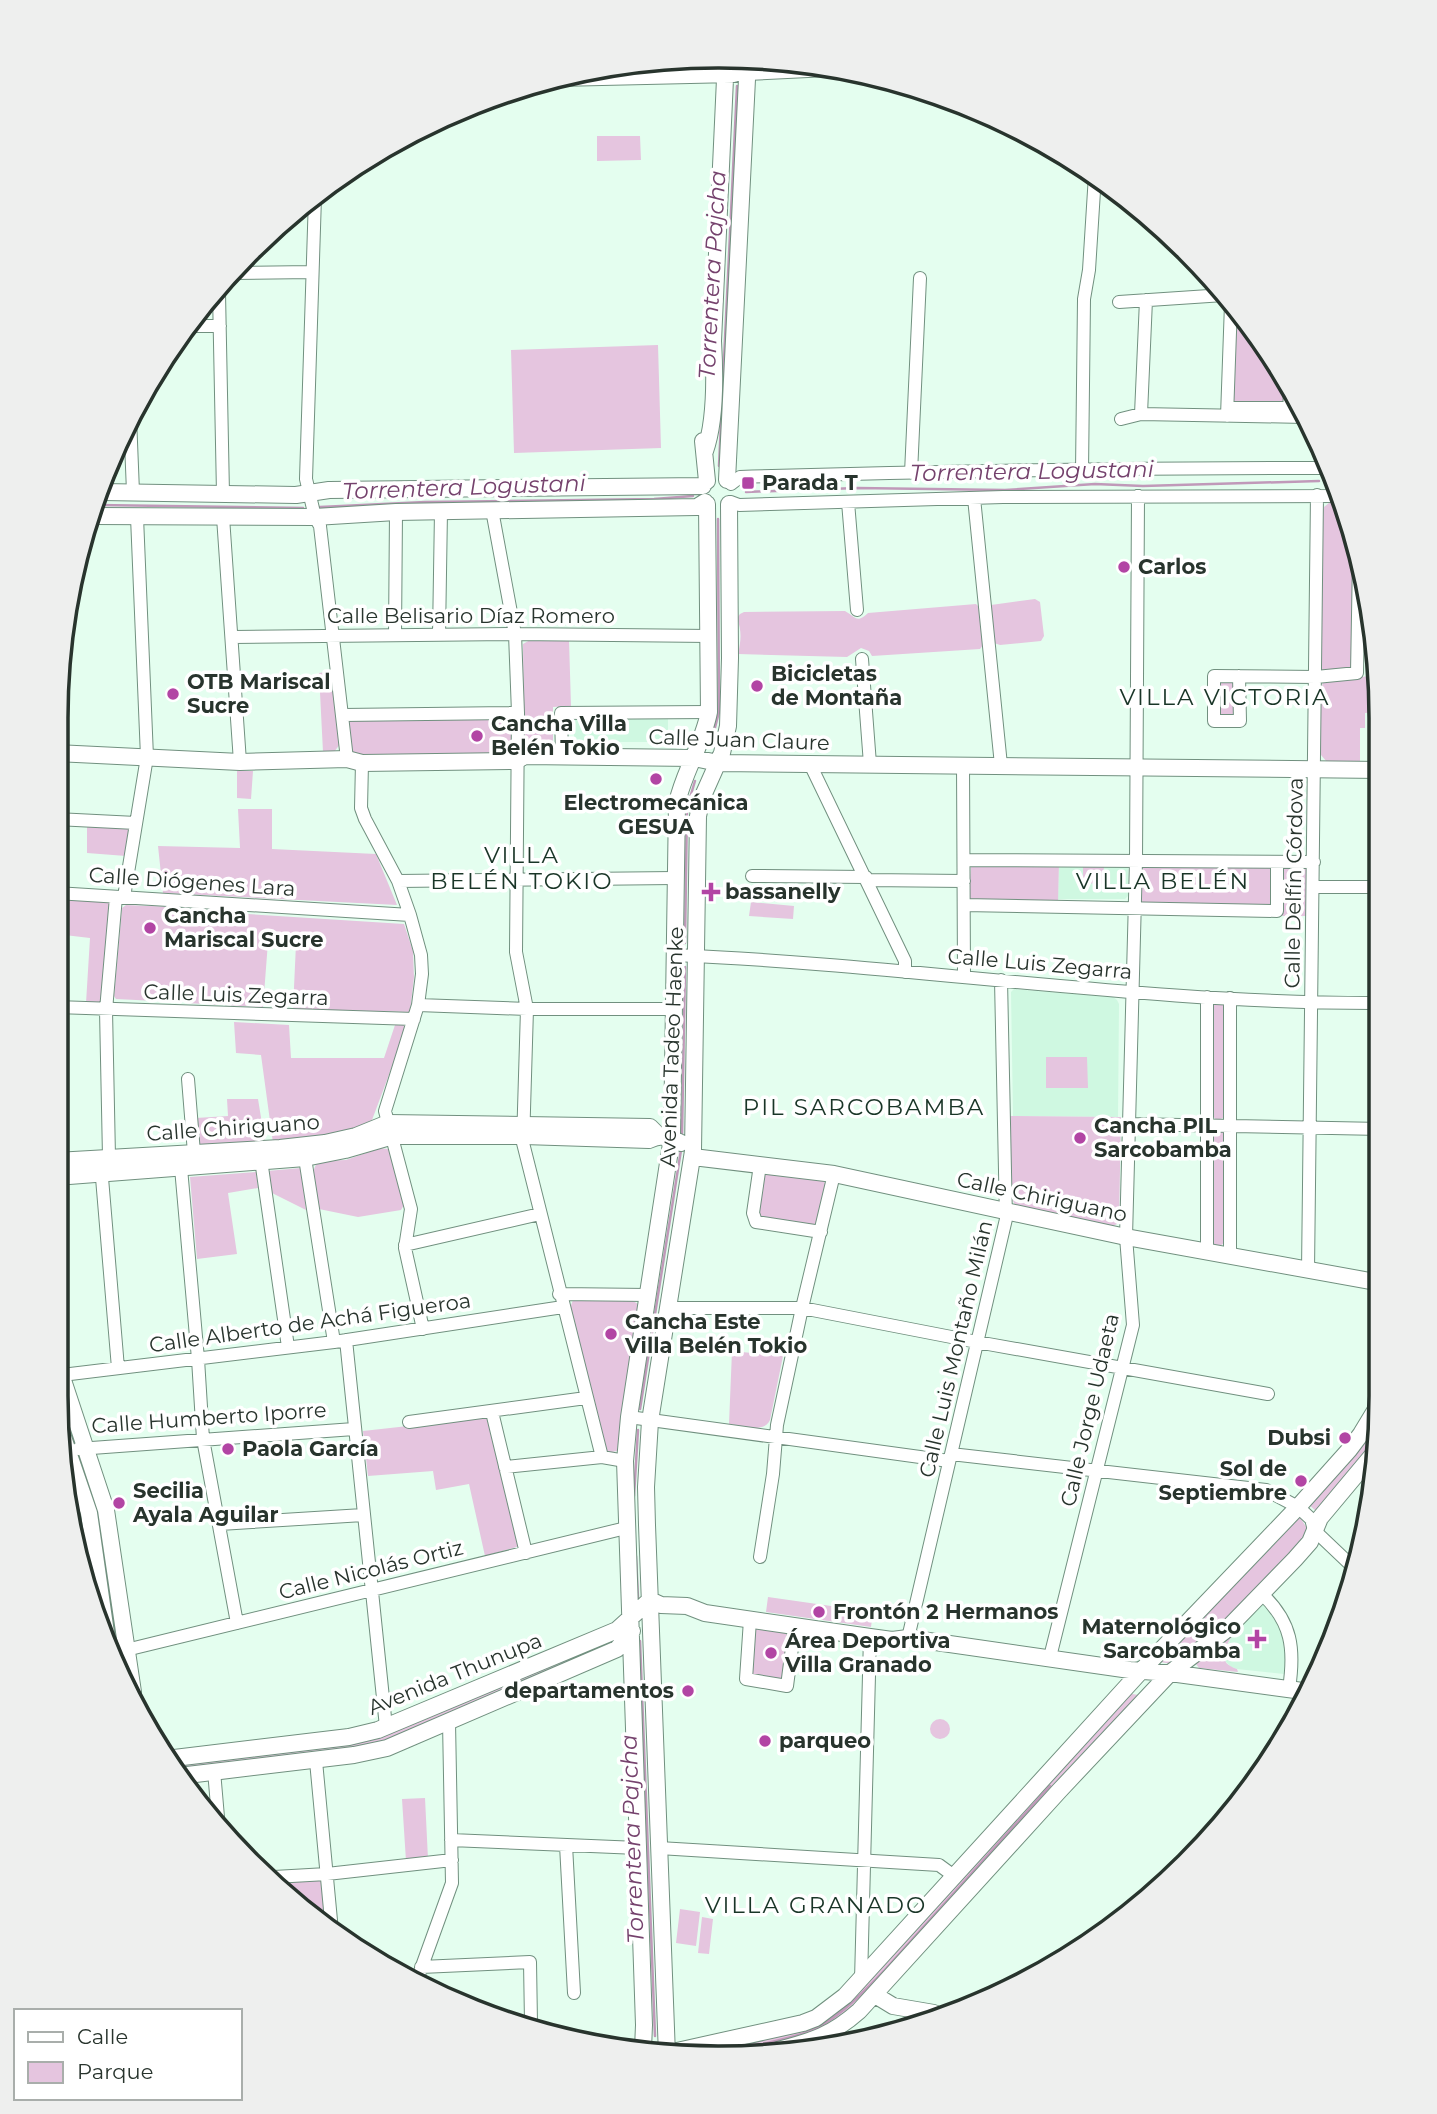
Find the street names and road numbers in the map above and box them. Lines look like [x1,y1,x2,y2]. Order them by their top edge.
street label: Calle Belisario Díaz Romero [327,603,615,628]
street label: Calle Juan Claure [648,724,830,755]
street label: Calle Delfín Córdova [1279,777,1308,989]
street label: Calle Diógenes Lara [88,862,296,901]
street label: Avenida Tadeo Haenke [655,926,688,1168]
street label: Calle Luis Zegarra [947,943,1133,984]
street label: Calle Luis Zegarra [143,979,329,1010]
street label: Calle Chiriguano [146,1109,320,1146]
street label: Calle Chiriguano [955,1166,1130,1227]
street label: Calle Luis Montaño Milán [914,1218,997,1480]
street label: Calle Alberto de Achá Figueroa [147,1288,472,1357]
street label: Calle Jorge Udaeta [1055,1311,1124,1509]
street label: Calle Humberto Iporre [91,1397,327,1438]
street label: Calle Nicolás Ortiz [276,1535,466,1605]
street label: Avenida Thunupa [364,1627,545,1720]

